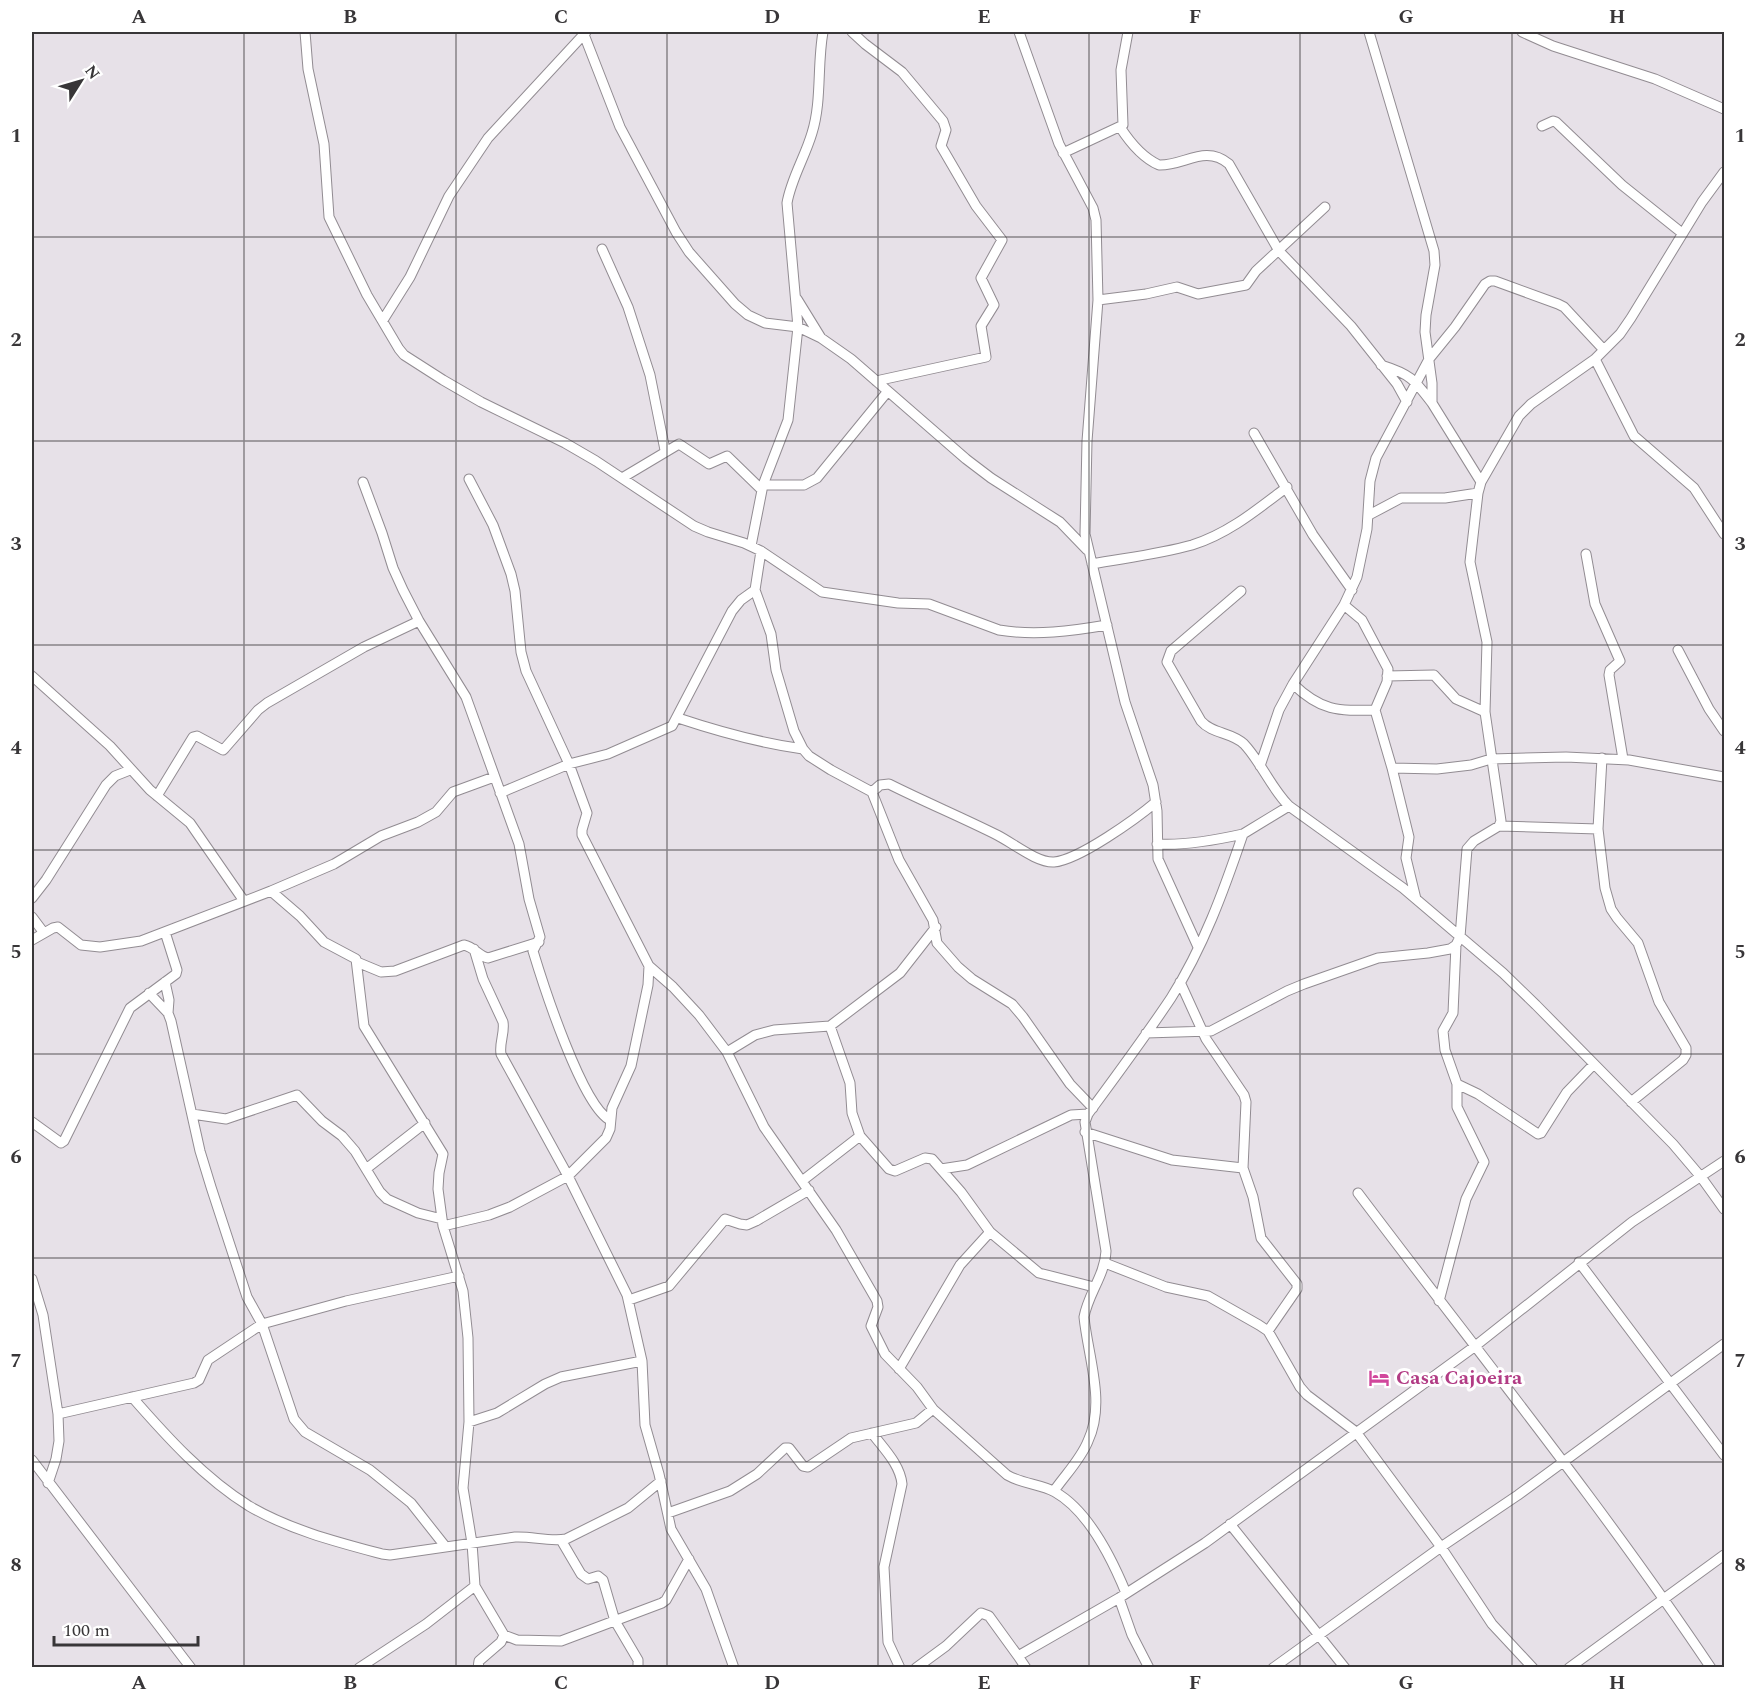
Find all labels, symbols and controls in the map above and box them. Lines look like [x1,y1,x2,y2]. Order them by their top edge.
text: A [131,2,147,32]
text: B [343,2,357,32]
text: C [554,2,568,32]
text: D [764,2,780,32]
text: E [977,2,991,32]
text: F [1189,2,1201,32]
text: G [1398,2,1414,32]
text: H [1609,2,1625,32]
north arrow [51,51,111,111]
text: N [79,60,106,85]
text: 1 [10,121,22,151]
text: 1 [1734,121,1746,151]
text: 2 [10,325,22,355]
text: 2 [1734,325,1746,355]
text: 3 [10,529,22,559]
text: 3 [1734,529,1746,559]
text: 4 [10,733,22,763]
text: 4 [1734,733,1746,763]
text: 5 [10,937,22,967]
text: 5 [1734,937,1746,967]
text: 6 [10,1142,22,1172]
text: 6 [1734,1142,1746,1172]
text: 7 [10,1346,22,1376]
text: 7 [1734,1346,1746,1376]
place label: Casa Cajoeira [1396,1363,1523,1393]
hotel icon: Casa Cajoeira [1367,1366,1391,1390]
text: 8 [10,1550,22,1580]
text: 8 [1734,1550,1746,1580]
scale bar [54,1609,198,1647]
text: 100 m [63,1617,110,1644]
text: A [131,1668,147,1698]
text: B [343,1668,357,1698]
text: C [554,1668,568,1698]
text: D [764,1668,780,1698]
text: E [977,1668,991,1698]
text: F [1189,1668,1201,1698]
text: G [1398,1668,1414,1698]
text: H [1609,1668,1625,1698]

